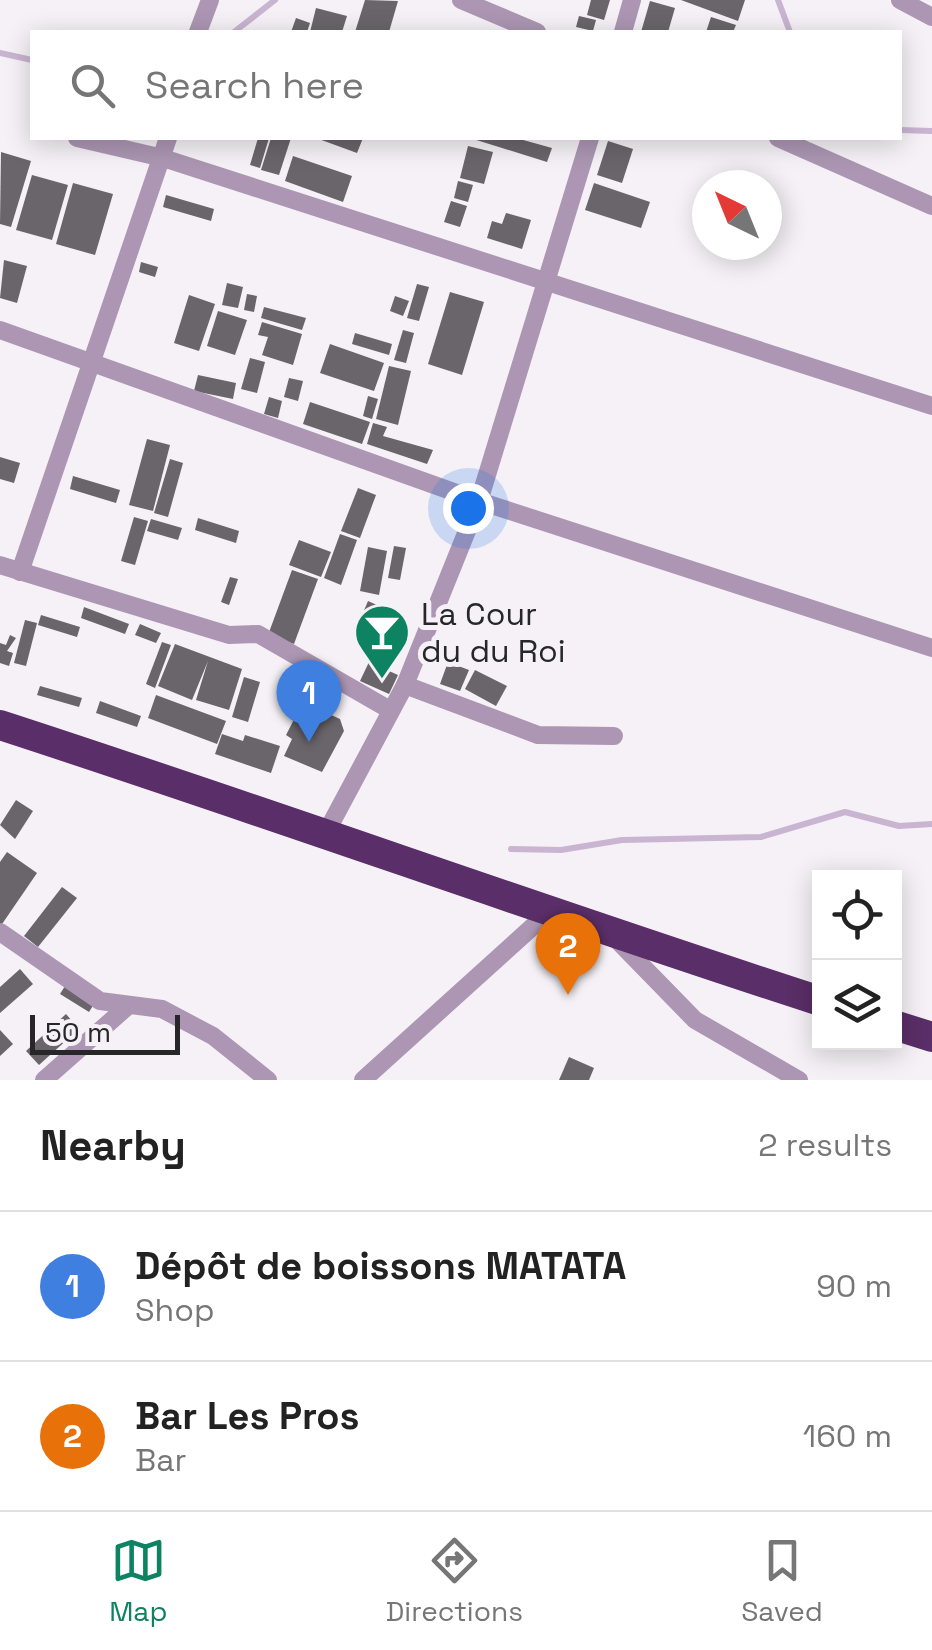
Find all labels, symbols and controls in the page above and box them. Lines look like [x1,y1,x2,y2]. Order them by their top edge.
search box [30,30,902,140]
icon: search [65,58,120,113]
text: Search here [145,61,364,109]
north arrow [692,170,782,260]
your location [443,483,494,534]
place label: La Cour du du Roi [421,594,566,671]
bar icon: La Cour du du Roi [352,602,412,681]
pin: 1 [276,660,342,742]
map controls [812,870,902,1050]
button: locate [812,870,902,960]
pin: 2 [536,912,600,995]
button: layers [812,960,902,1050]
scale bar [30,1010,180,1054]
text: 50 m [45,1014,111,1050]
text: Nearby [40,1119,186,1172]
text: 2 results [758,1125,892,1165]
text: Dépôt de boissons MATATA [135,1242,626,1290]
text: 1 [65,1266,80,1306]
text: 90 m [816,1266,892,1306]
text: Shop [135,1290,215,1330]
text: Bar Les Pros [135,1392,359,1440]
text: 2 [63,1416,82,1456]
text: 160 m [803,1416,892,1456]
text: Bar [135,1440,187,1480]
tab: Map [109,1533,167,1629]
tab: Directions [386,1533,523,1629]
tab: Saved [741,1533,823,1629]

